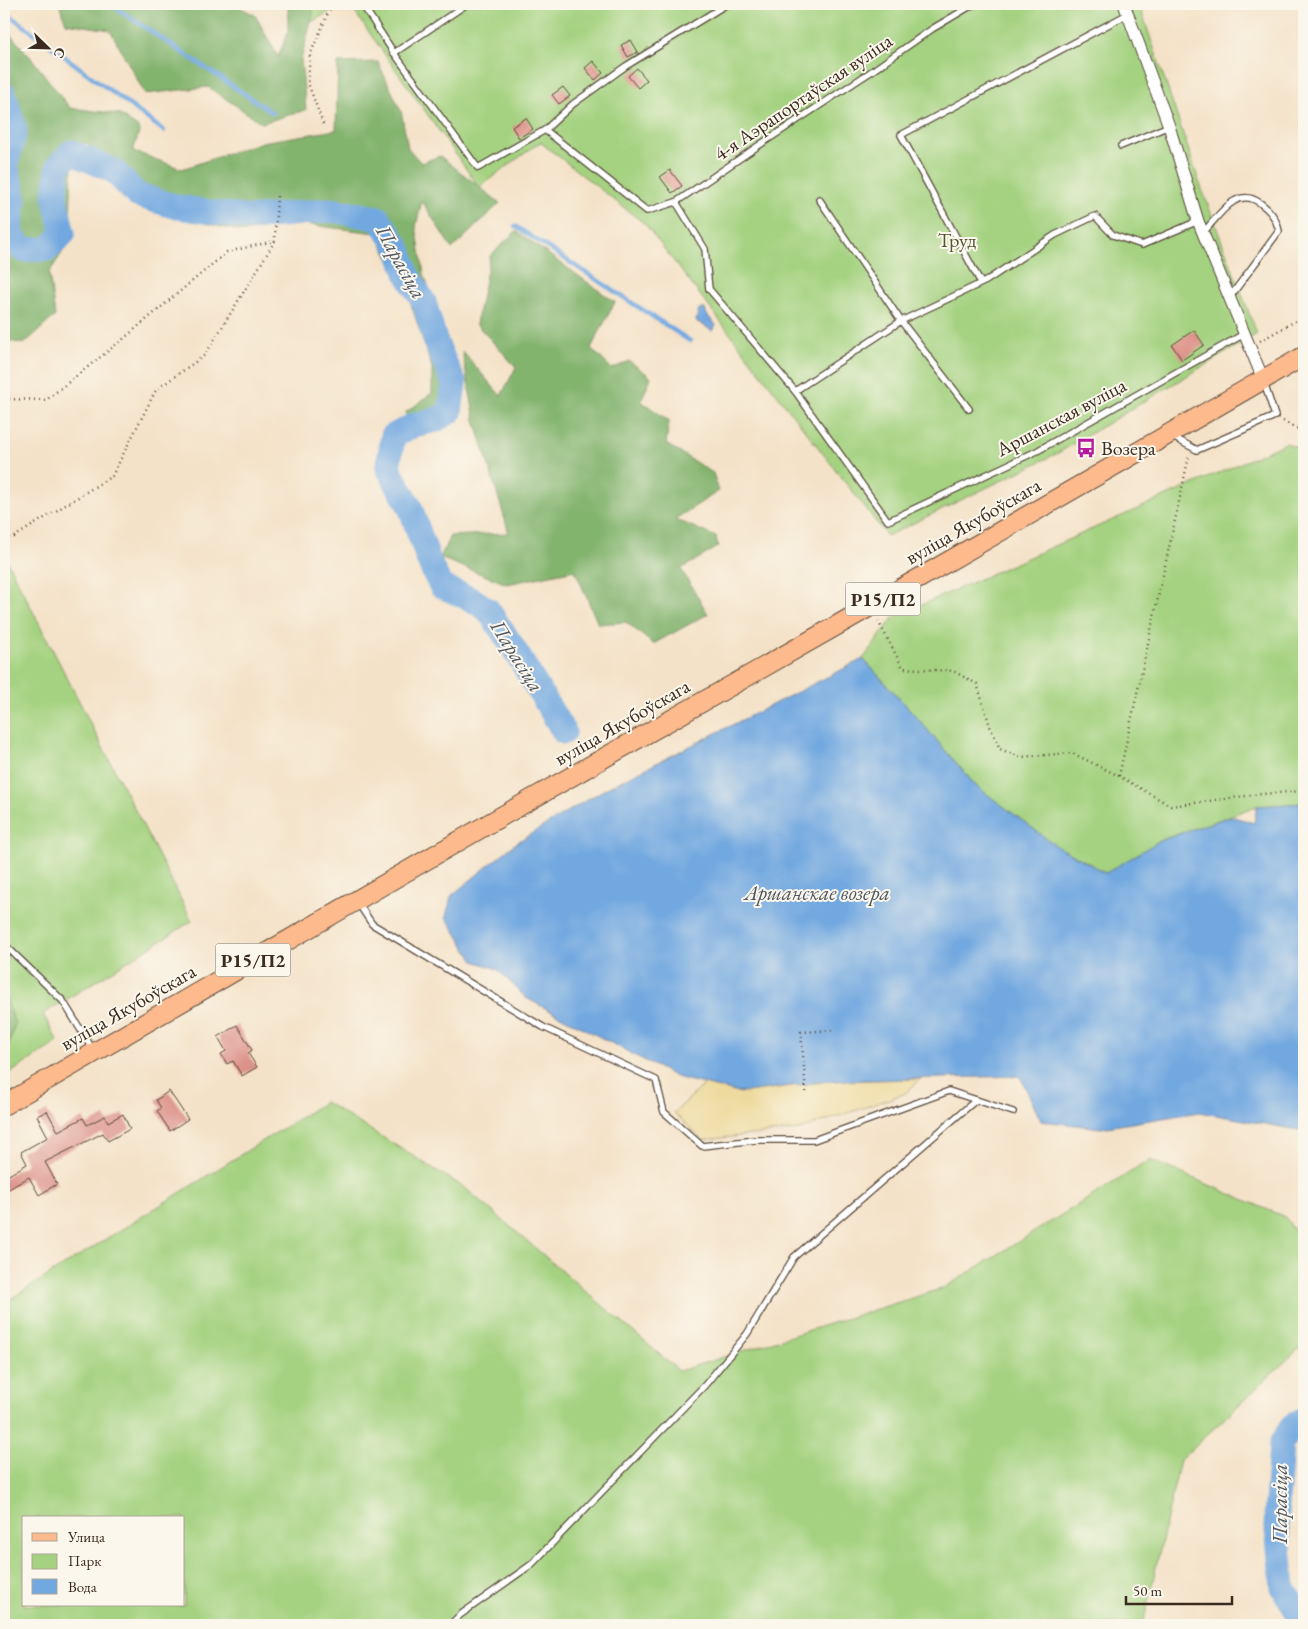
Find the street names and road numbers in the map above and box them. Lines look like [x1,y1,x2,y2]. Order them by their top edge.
street label: 4-я Аэрапортаўская вуліца [709,28,897,166]
street label: Аршанская вуліца [991,372,1131,463]
street label: вуліца Якубоўскага [901,472,1045,570]
road number: Р15/П2 [846,582,920,616]
street label: вуліца Якубоўскага [550,673,694,771]
road number: Р15/П2 [216,944,290,976]
street label: вуліца Якубоўскага [56,958,200,1056]

